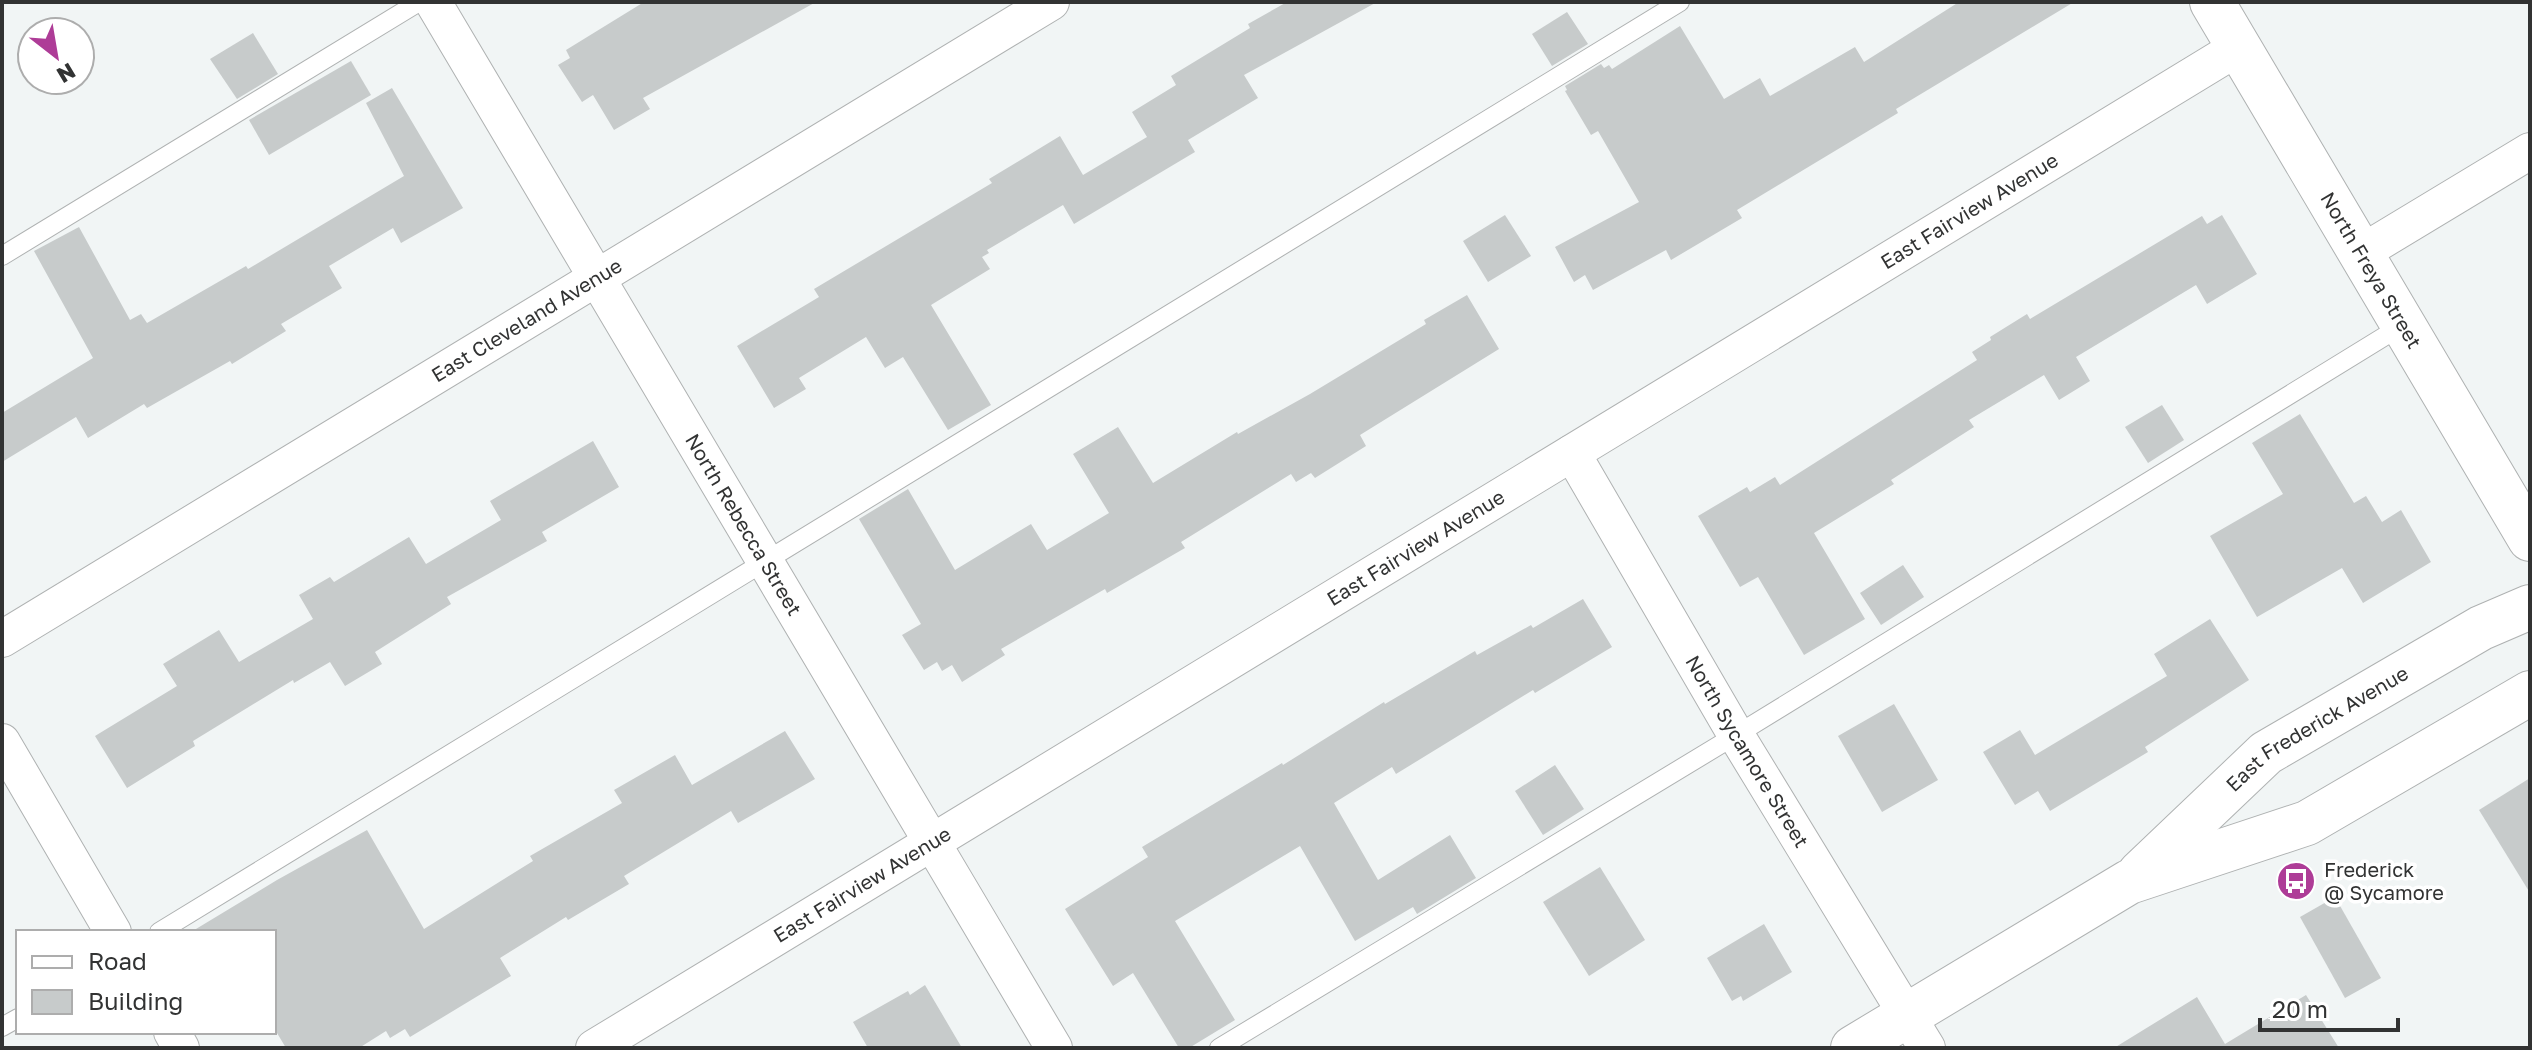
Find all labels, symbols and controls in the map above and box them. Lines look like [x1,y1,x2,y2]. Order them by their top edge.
north arrow [16,16,96,96]
text: N [52,58,81,89]
street label: East Fairview Avenue [1876,147,2062,273]
street label: North Freya Street [2316,187,2427,352]
street label: East Cleveland Avenue [427,253,626,386]
street label: North Rebecca Street [681,429,807,619]
street label: East Fairview Avenue [1322,484,1508,610]
street label: North Sycamore Street [1681,651,1815,851]
street label: East Frederick Avenue [2220,660,2412,796]
street label: East Fairview Avenue [769,821,955,947]
place label: Frederick @ Sycamore [2324,857,2444,904]
bus stop icon: Frederick @ Sycamore [2275,860,2317,902]
legend [16,930,276,1034]
text: Road [88,946,147,975]
scale bar [2260,982,2398,1032]
text: Building [88,986,183,1015]
text: 20 m [2272,994,2328,1023]

